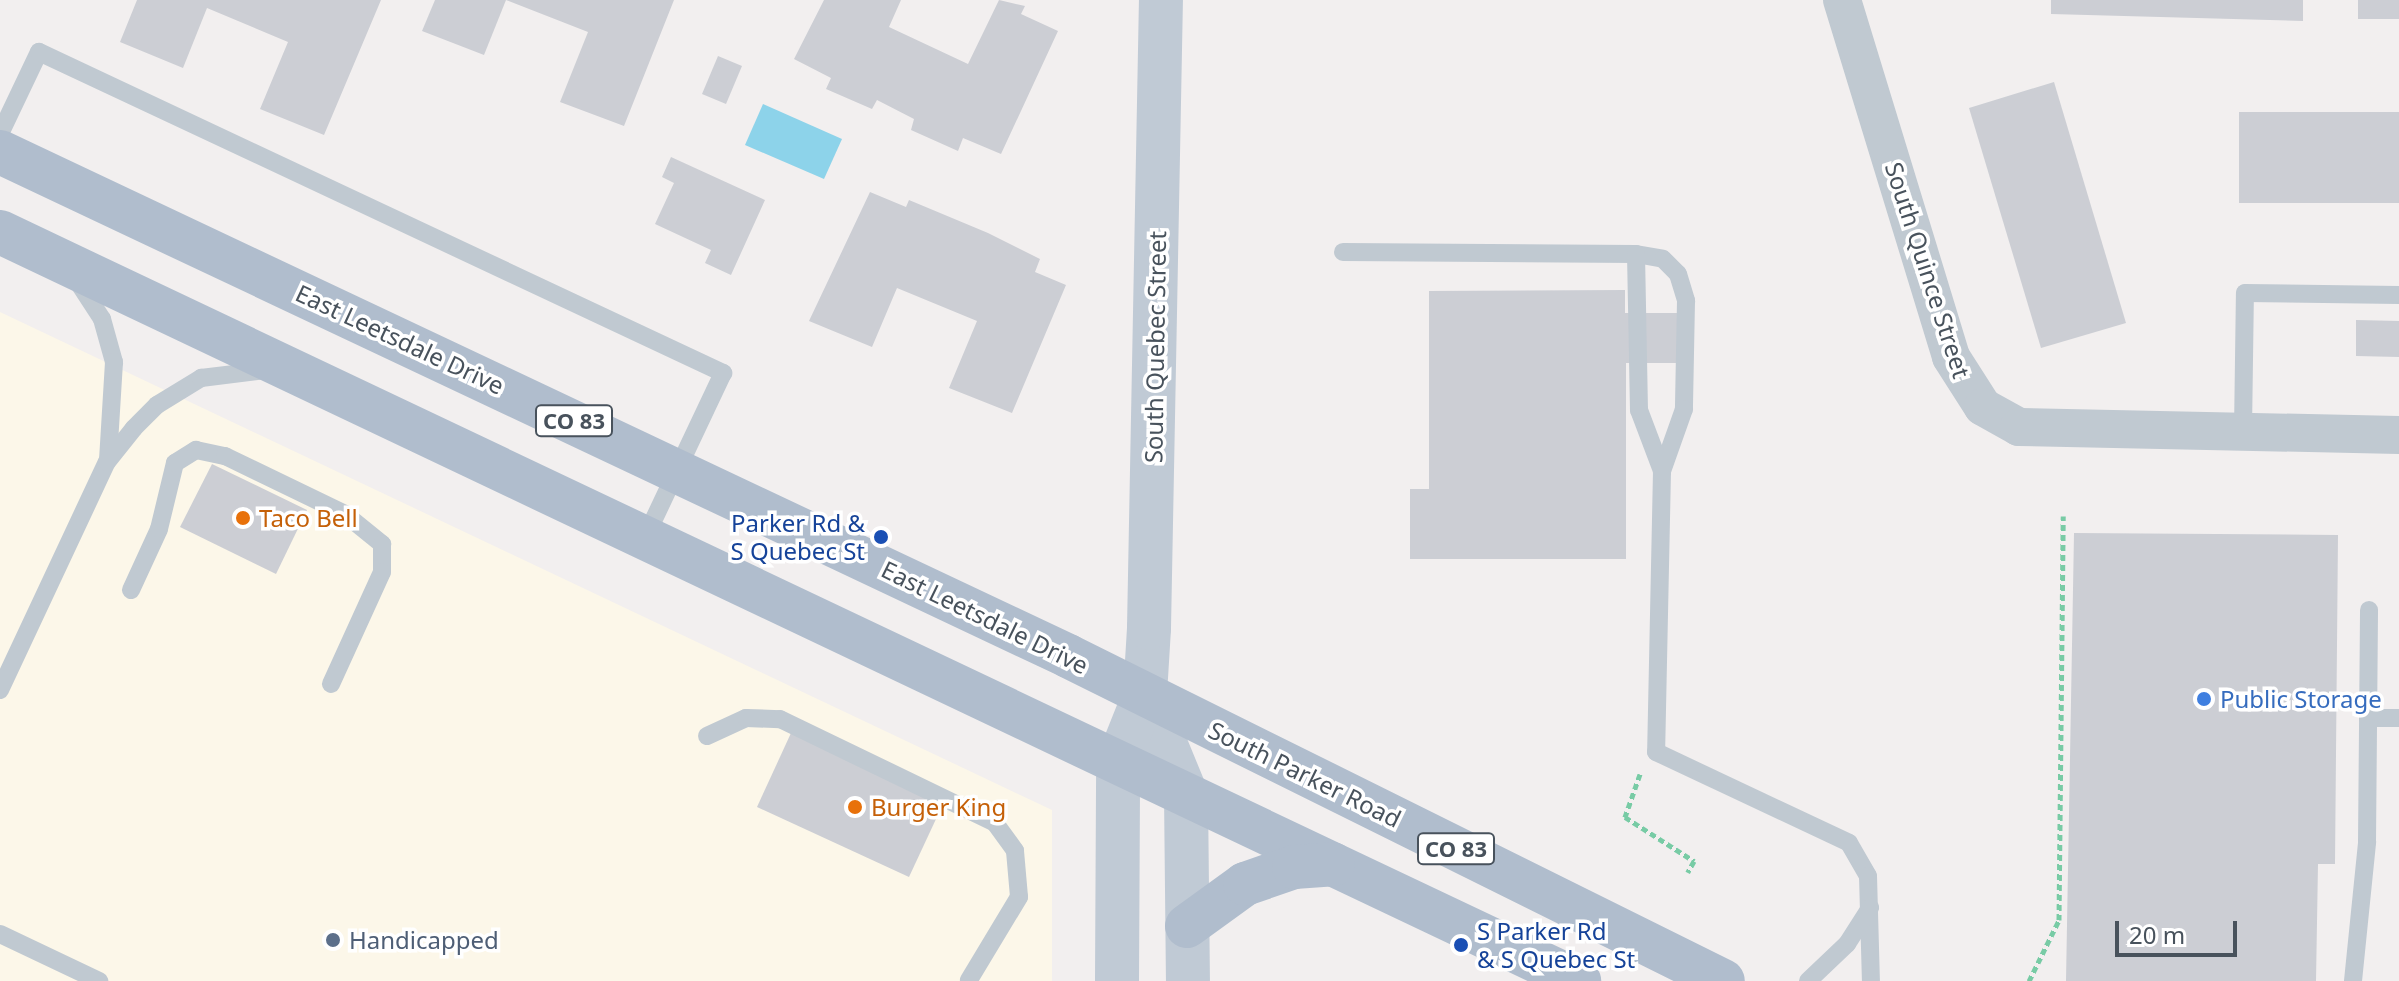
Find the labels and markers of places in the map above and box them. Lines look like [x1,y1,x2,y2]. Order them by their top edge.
place label: Taco Bell [259,504,358,532]
marker: Taco Bell [234,509,252,527]
place label: Parker Rd & S Quebec St [731,509,865,565]
marker: Parker Rd & S Quebec St [872,528,890,546]
place label: Public Storage [2220,685,2382,713]
marker: Public Storage [2195,690,2213,708]
place label: Burger King [871,793,1006,821]
marker: Burger King [846,798,864,816]
place label: S Parker Rd & S Quebec St [1477,917,1635,973]
place label: Handicapped [349,926,499,954]
marker: Handicapped [324,931,342,949]
marker: S Parker Rd & S Quebec St [1452,936,1470,954]

